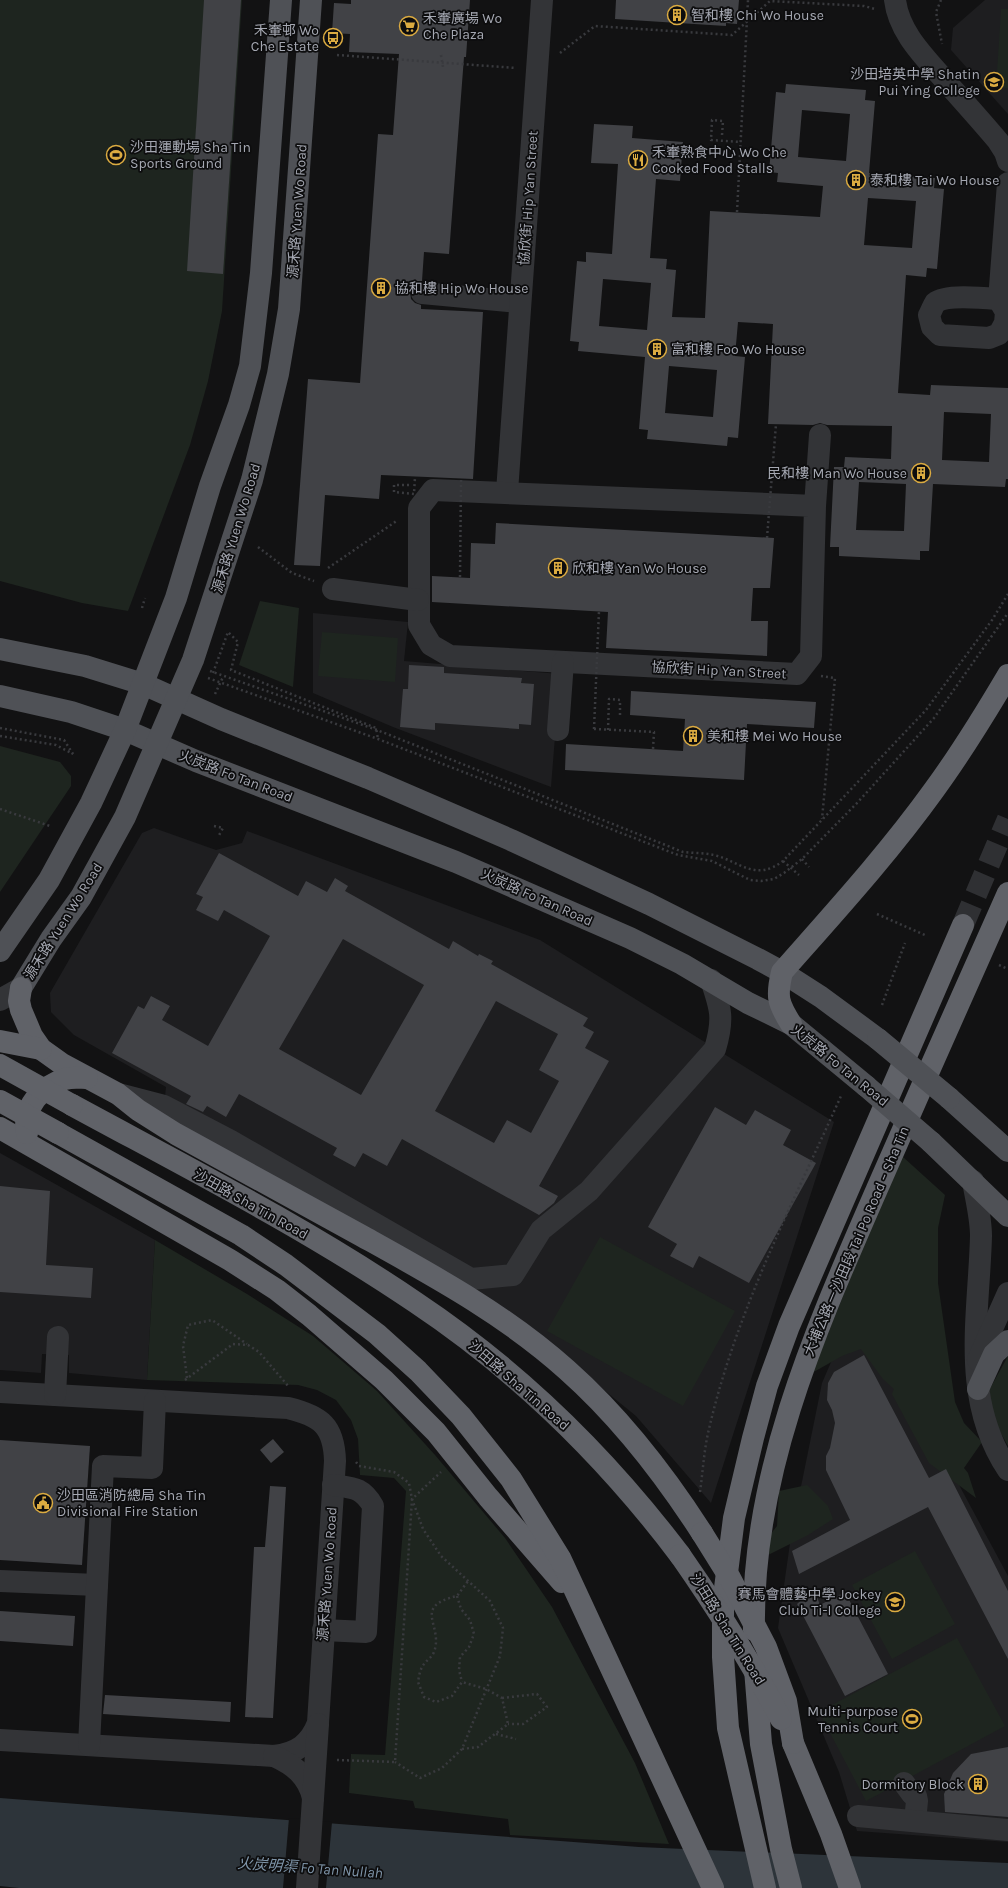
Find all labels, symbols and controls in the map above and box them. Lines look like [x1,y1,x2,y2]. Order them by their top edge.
building icon: 智和樓 Chi Wo House [666,4,688,26]
place label: 智和樓 Chi Wo House [691,7,824,24]
place label: 禾輋廣場 Wo Che Plaza [423,10,502,43]
supermarket icon: 禾輋廣場 Wo Che Plaza [398,15,420,37]
place label: 禾輋邨 Wo Che Estate [251,22,319,55]
bus stop icon: 禾輋邨 Wo Che Estate [322,27,344,49]
place label: 沙田培英中學 Shatin Pui Ying College [850,66,980,99]
school or university icon: 沙田培英中學 Shatin Pui Ying College [983,71,1005,93]
street label: 協欣街 Hip Yan Street [515,130,542,266]
place label: 沙田運動場 Sha Tin Sports Ground [130,139,251,172]
street label: 源禾路 Yuen Wo Road [284,143,311,279]
sports icon: 沙田運動場 Sha Tin Sports Ground [105,144,127,166]
place label: 禾輋熟食中心 Wo Che Cooked Food Stalls [652,144,787,177]
restaurant icon: 禾輋熟食中心 Wo Che Cooked Food Stalls [627,149,649,171]
building icon: 泰和樓 Tai Wo House [845,169,867,191]
place label: 泰和樓 Tai Wo House [870,172,999,189]
building icon: 協和樓 Hip Wo House [370,277,392,299]
place label: 協和樓 Hip Wo House [395,280,528,297]
building icon: 富和樓 Foo Wo House [646,338,668,360]
place label: 富和樓 Foo Wo House [671,341,805,358]
street label: 源禾路 Yuen Wo Road [209,461,264,595]
building icon: 民和樓 Man Wo House [910,462,932,484]
place label: 民和樓 Man Wo House [767,465,907,482]
building icon: 欣和樓 Yan Wo House [547,557,569,579]
place label: 欣和樓 Yan Wo House [572,560,707,577]
street label: 協欣街 Hip Yan Street [651,658,787,683]
building icon: 美和樓 Mei Wo House [682,725,704,747]
place label: 美和樓 Mei Wo House [707,728,842,745]
street label: 火炭路 Fo Tan Road [176,747,295,806]
street label: 源禾路 Yuen Wo Road [21,860,106,983]
street label: 火炭路 Fo Tan Road [478,865,595,930]
street label: 火炭路 Fo Tan Road [787,1021,892,1110]
street label: 大埔公路－沙田段 Tai Po Road – Sha Tin [800,1124,913,1359]
street label: 沙田路 Sha Tin Road [190,1166,311,1243]
street label: 沙田路 Sha Tin Road [465,1337,573,1434]
place label: 沙田區消防總局 Sha Tin Divisional Fire Station [57,1487,206,1520]
public building icon: 沙田區消防總局 Sha Tin Divisional Fire Station [32,1492,54,1514]
street label: 源禾路 Yuen Wo Road [314,1506,341,1642]
street label: 沙田路 Sha Tin Road [686,1570,769,1688]
place label: 賽馬會體藝中學 Jockey Club Ti-I College [738,1586,881,1619]
school or university icon: 賽馬會體藝中學 Jockey Club Ti-I College [884,1591,906,1613]
place label: Multi-purpose Tennis Court [807,1703,898,1736]
sports icon: Multi-purpose Tennis Court [901,1708,923,1730]
building icon: Dormitory Block [967,1773,989,1795]
place label: Dormitory Block [862,1776,964,1793]
water label: 火炭明渠 Fo Tan Nullah [237,1854,383,1882]

